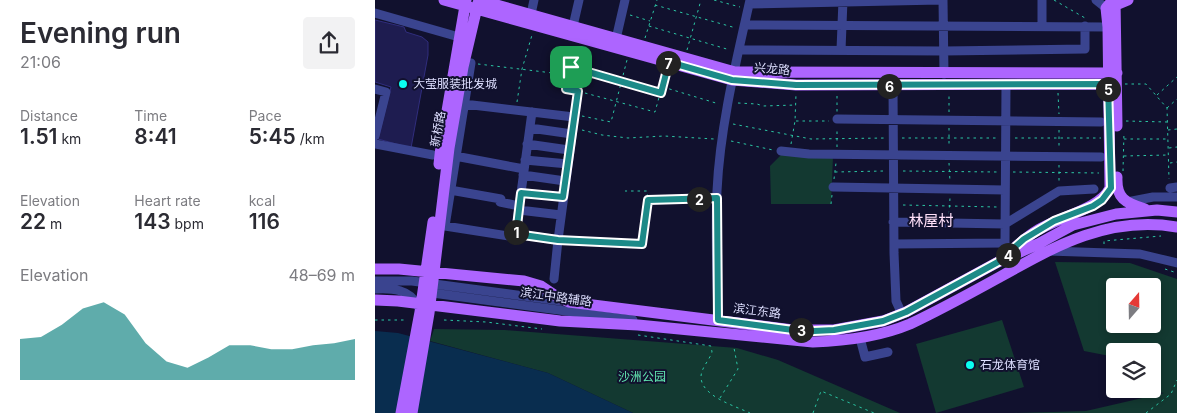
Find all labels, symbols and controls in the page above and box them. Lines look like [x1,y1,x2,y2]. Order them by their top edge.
text: Evening run [20,16,181,50]
button: share [303,17,355,69]
pin [550,46,592,88]
pin: 7 [655,50,681,76]
text: 21:06 [20,52,61,72]
icon: arrive [557,53,585,81]
text: 7 [664,55,673,72]
street label: 兴龙路 [753,59,791,78]
pin: 6 [877,74,901,98]
place label: 大莹服装批发城 [413,76,497,91]
pin: 5 [1095,76,1121,102]
marker: 大莹服装批发城 [397,78,409,90]
text: 6 [885,78,894,95]
text: 5 [1104,81,1113,98]
text: Distance [20,107,78,124]
text: Time [134,107,167,124]
text: Pace [249,107,282,124]
street label: 新桥路 [427,110,448,148]
text: 1.51 [20,124,57,149]
text: 8:41 [134,124,177,149]
text: 5:45 [249,124,296,149]
text: km [57,130,81,147]
text: /km [296,130,325,147]
pin: 2 [687,186,711,212]
text: 2 [695,191,704,208]
text: Elevation [20,192,80,209]
text: Heart rate [134,192,201,209]
text: kcal [249,192,275,209]
text: 22 [20,209,46,234]
text: 143 [134,209,171,234]
text: 116 [249,209,280,234]
district label: 林屋村 [908,211,954,230]
text: m [46,215,62,232]
text: bpm [171,215,204,232]
pin: 1 [503,220,529,244]
text: 1 [513,224,520,241]
pin: 4 [995,242,1021,268]
text: 4 [1004,247,1013,264]
text: Elevation [20,265,89,285]
text: 48–69 m [288,265,355,285]
north arrow [1106,278,1161,332]
map controls [1106,278,1161,398]
street label: 滨江中路辅路 [519,284,593,309]
street label: 滨江东路 [732,300,782,321]
pin: 3 [789,318,813,342]
text: 3 [797,322,806,339]
button: layers [1106,343,1161,398]
place label: 石龙体育馆 [980,357,1040,372]
marker: 石龙体育馆 [964,359,976,371]
park label: 沙洲公园 [618,369,666,384]

